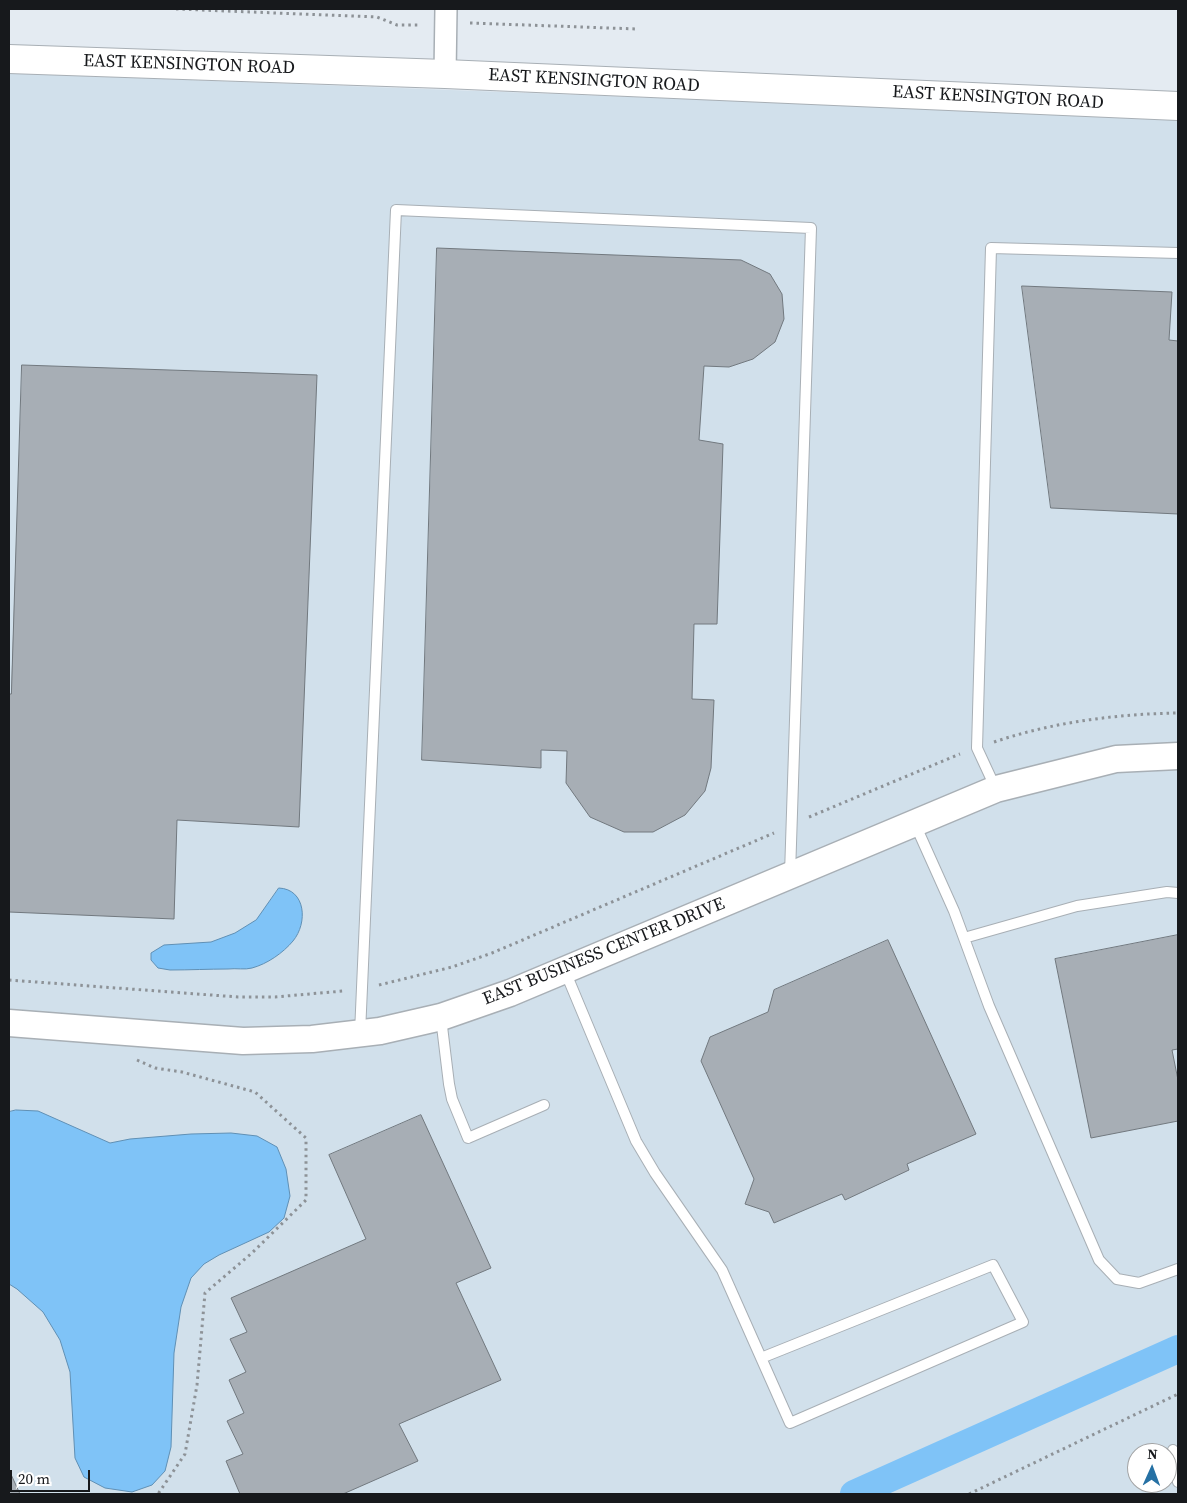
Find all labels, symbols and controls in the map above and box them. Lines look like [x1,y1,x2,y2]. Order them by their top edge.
street label: EAST KENSINGTON ROAD [83,51,295,79]
street label: EAST KENSINGTON ROAD [488,65,700,97]
street label: EAST KENSINGTON ROAD [892,82,1104,114]
street label: EAST BUSINESS CENTER DRIVE [480,893,728,1011]
north arrow [1127,1443,1177,1493]
text: N [1147,1444,1158,1464]
scale bar [12,1460,92,1492]
text: 20 m [18,1468,50,1489]

